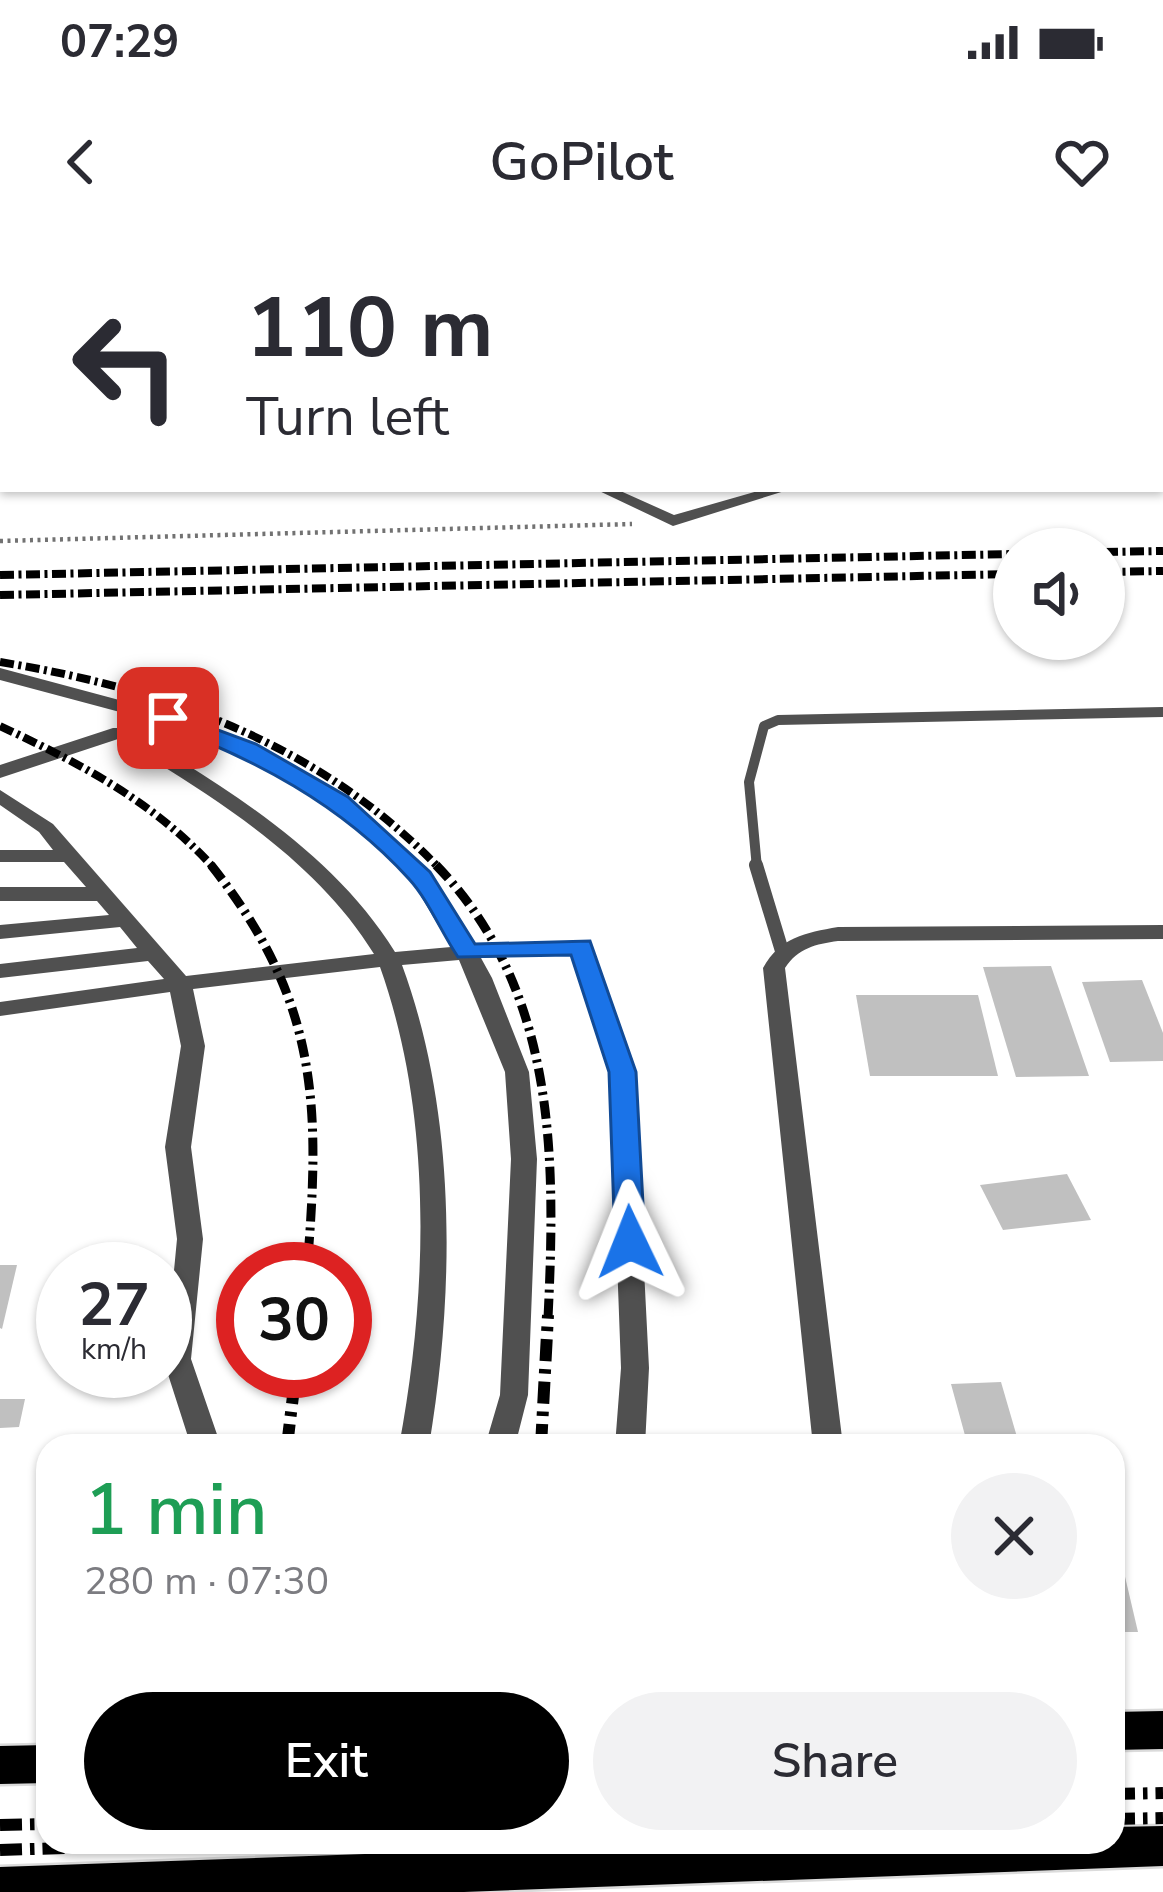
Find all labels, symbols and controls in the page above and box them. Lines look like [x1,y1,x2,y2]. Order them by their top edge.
text: 07:29 [60,12,179,73]
text: GoPilot [490,125,673,199]
icon: back [48,129,114,195]
icon: heart [1049,129,1115,195]
text: 110 m [246,271,494,386]
icon: left [48,288,204,444]
text: Turn left [246,380,449,454]
map controls [993,528,1125,660]
button: sound [993,528,1125,660]
pin [117,667,219,769]
icon: arrive [135,685,201,751]
position arrow [567,1179,693,1305]
speed limit sign: 30 [216,1242,372,1398]
text: 27 [78,1264,150,1346]
text: km/h [81,1329,147,1370]
text: 1 min [84,1461,267,1559]
button: close [951,1473,1077,1599]
text: 280 m · 07:30 [84,1555,329,1608]
button: Exit [84,1692,569,1830]
button: Share [593,1692,1077,1830]

